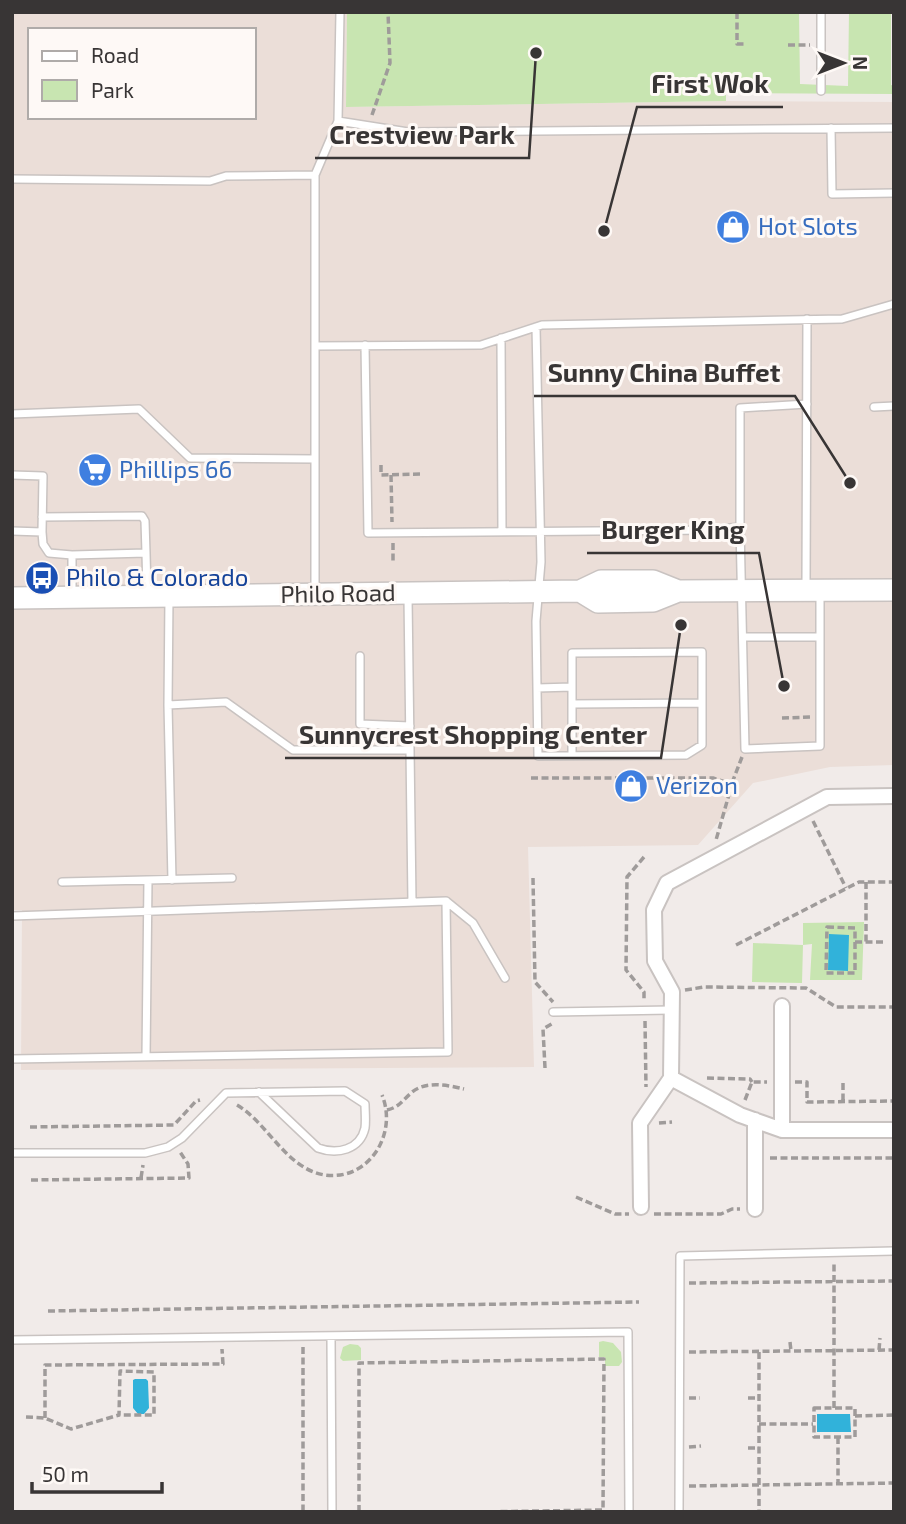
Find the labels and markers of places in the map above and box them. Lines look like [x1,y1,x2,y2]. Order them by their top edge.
callout: First Wok [637,60,783,107]
callout: Crestview Park [315,111,529,158]
shop icon: Hot Slots [714,208,752,246]
place label: Hot Slots [758,211,858,240]
callout: Sunny China Buffet [534,349,795,396]
supermarket icon: Phillips 66 [76,451,114,489]
place label: Phillips 66 [119,454,232,483]
callout: Burger King [587,506,759,553]
bus stop icon: Philo & Colorado [23,559,61,597]
place label: Philo & Colorado [66,562,248,591]
callout: Sunnycrest Shopping Center [285,711,661,758]
shop icon: Verizon [612,767,650,805]
place label: Verizon [656,770,738,799]

